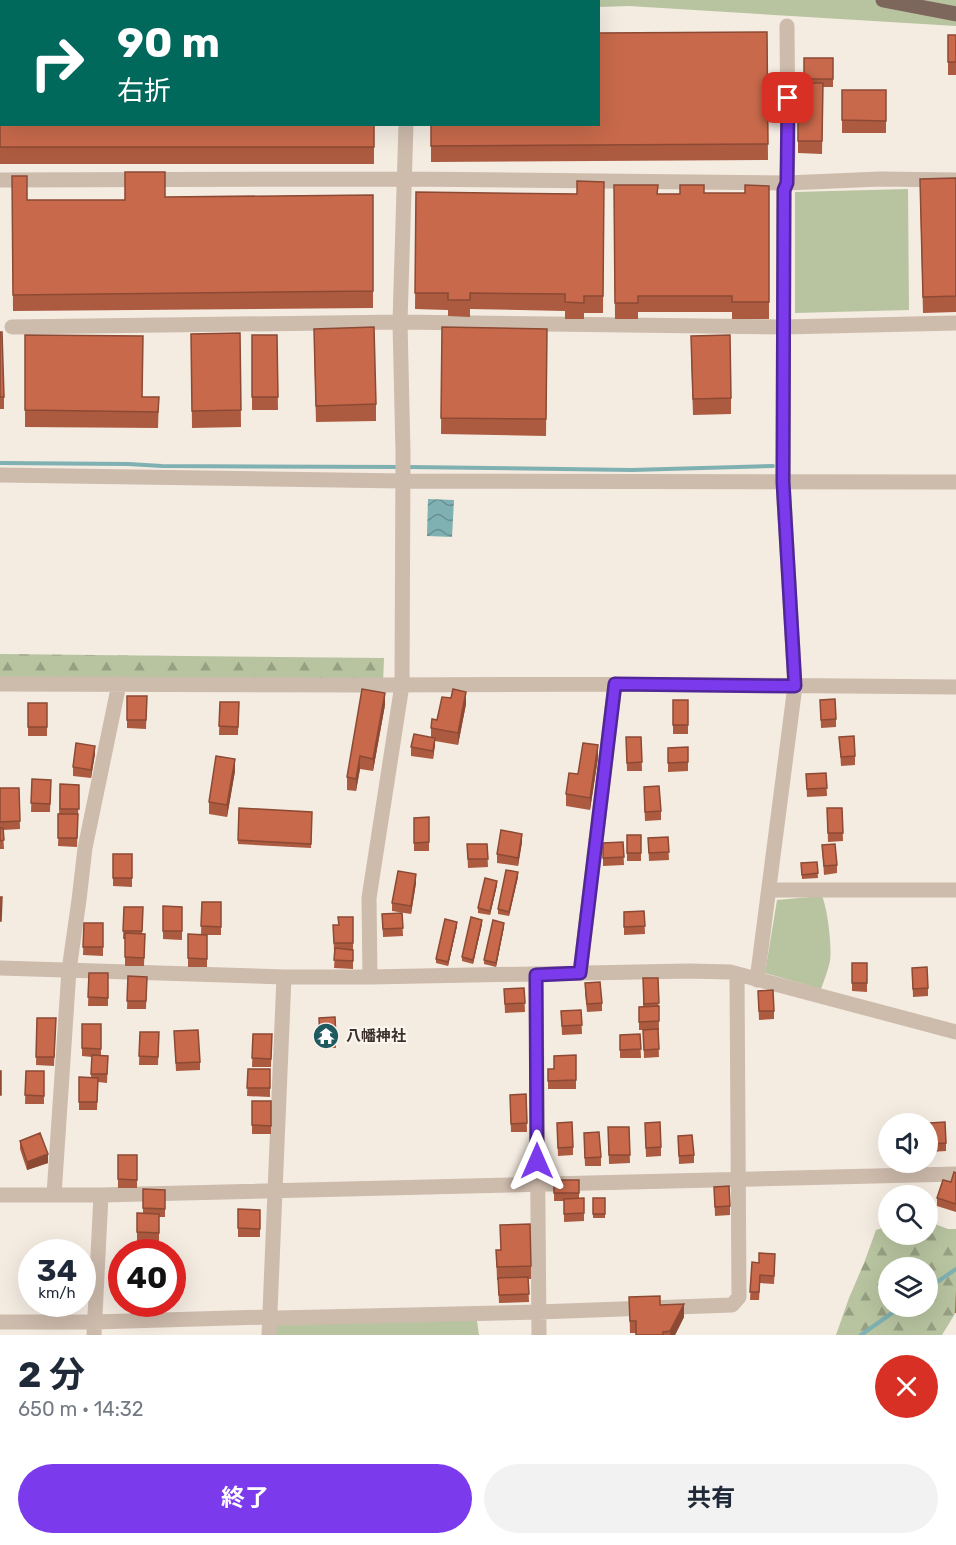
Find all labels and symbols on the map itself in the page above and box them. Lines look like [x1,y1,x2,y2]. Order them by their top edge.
pin [762,72,813,123]
temple icon: 八幡神社 [311,1021,341,1051]
place label: 八幡神社 [346,1027,406,1045]
position arrow [505,1129,569,1193]
speed limit sign: 40 [108,1239,186,1317]

